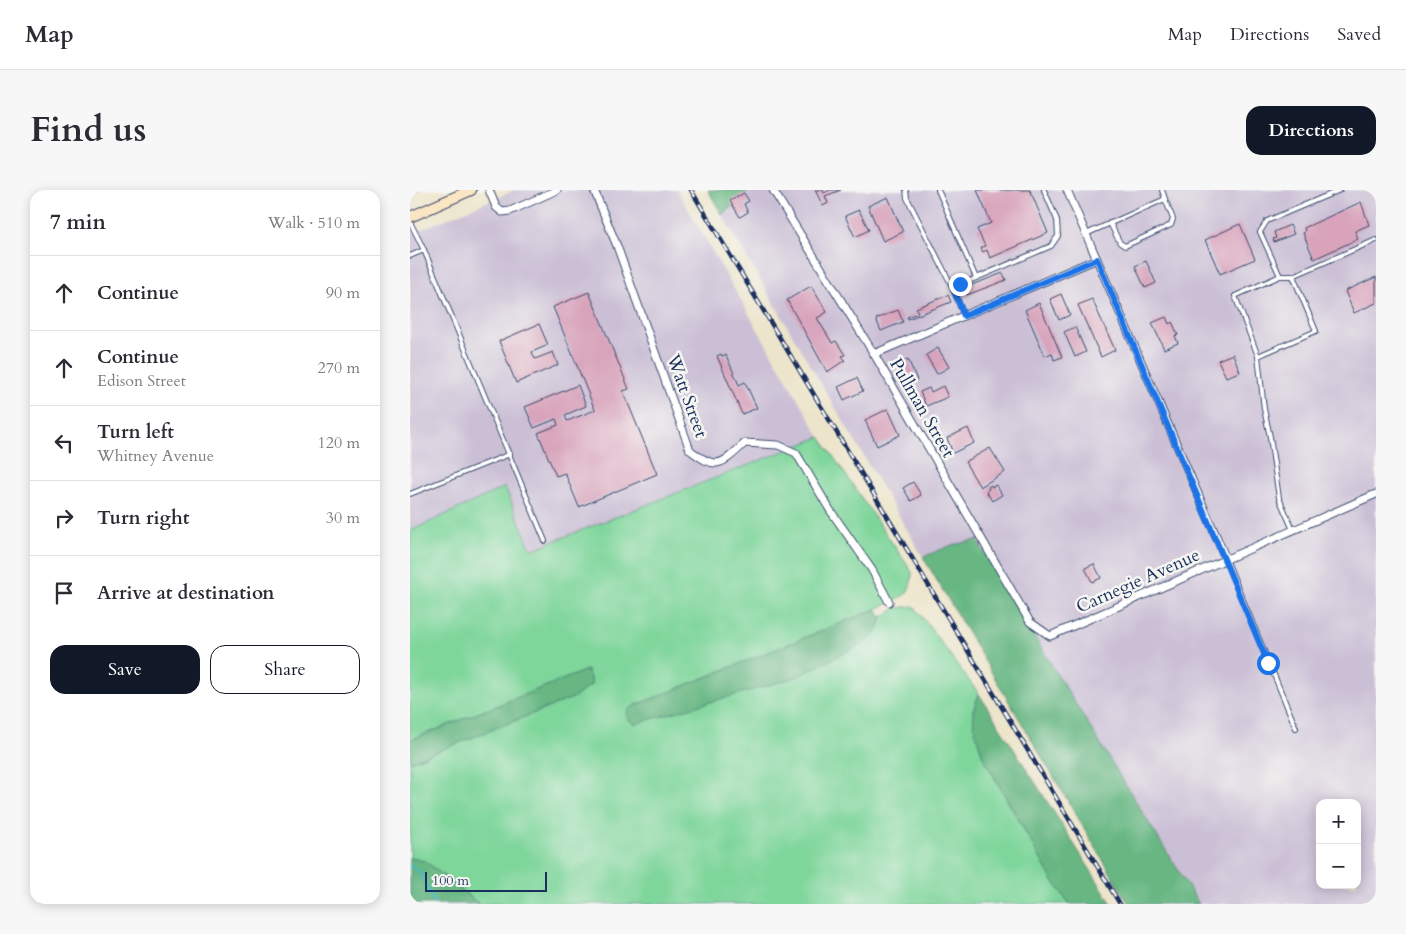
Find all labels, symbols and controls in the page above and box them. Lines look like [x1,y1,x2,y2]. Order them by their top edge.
text: Map [25,18,74,51]
text: Map [1168,22,1202,47]
text: Directions [1230,22,1309,47]
text: Saved [1337,22,1381,47]
text: Find us [30,106,146,154]
button: Directions [1246,106,1376,155]
text: 7 min [50,208,106,237]
text: Walk · 510 m [268,212,360,234]
route end [949,273,972,296]
icon: ahead [50,279,78,307]
text: Continue [97,280,179,306]
text: 90 m [326,282,360,304]
text: Continue [97,344,179,370]
street label: Watt Street [660,350,714,442]
icon: ahead [50,354,78,382]
street label: Pullman Street [883,354,961,463]
text: 270 m [318,357,360,379]
text: Edison Street [97,370,186,392]
text: Turn left [97,419,174,445]
icon: left [50,429,78,457]
text: 120 m [318,432,360,454]
text: Whitney Avenue [97,445,214,467]
icon: right [50,504,78,532]
text: Turn right [97,505,189,531]
text: 30 m [326,507,360,529]
street label: Carnegie Avenue [1072,543,1204,619]
icon: arrive [50,579,78,607]
text: Arrive at destination [97,580,274,606]
button: Save [50,645,200,694]
button: Share [210,645,360,694]
route start [1257,652,1280,675]
map controls [1316,799,1361,889]
button: + [1316,799,1361,844]
button: − [1316,844,1361,889]
scale bar [425,869,548,892]
text: 100 m [432,871,469,890]

